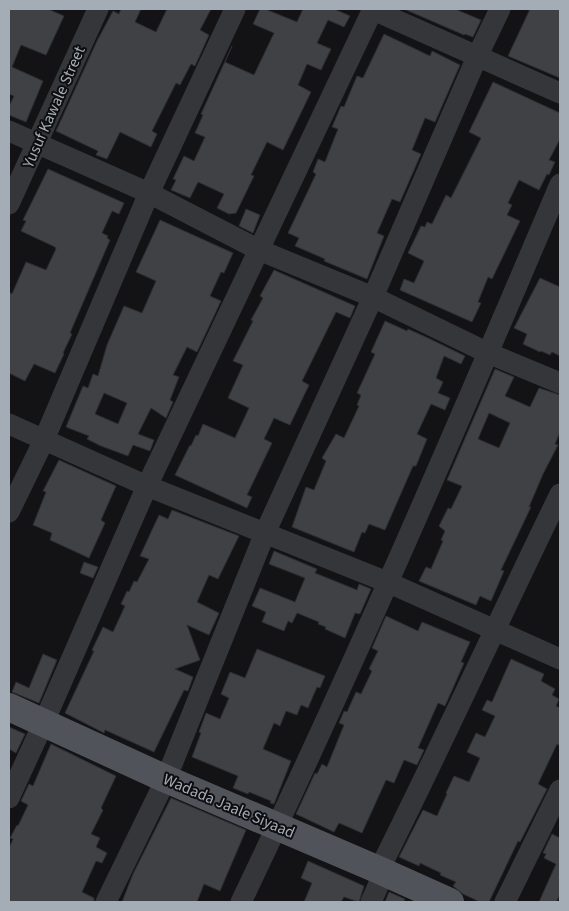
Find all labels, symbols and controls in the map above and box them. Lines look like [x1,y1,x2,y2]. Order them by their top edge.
street label: Yusuf Kawale Street [17,42,91,172]
street label: Wadada Jaale Siyaad [160,768,298,844]

